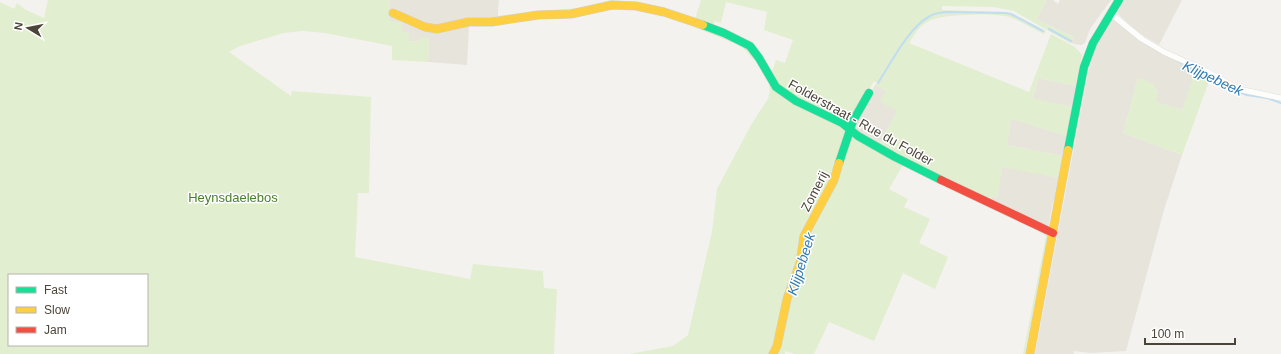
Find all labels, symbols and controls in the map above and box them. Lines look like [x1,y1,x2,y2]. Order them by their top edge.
north arrow [8,8,48,48]
text: N [12,21,25,31]
water label: Klijpebeek [1180,57,1247,99]
street label: Folderstraat - Rue du Folder [786,76,936,169]
street label: Zomerij [798,168,831,214]
park label: Heynsdaelebos [188,190,278,205]
water label: Klijpebeek [784,230,818,297]
legend [8,274,148,346]
text: Fast [44,283,68,297]
text: Slow [44,303,70,317]
scale bar [1145,320,1235,346]
text: Jam [44,323,67,337]
text: 100 m [1151,327,1184,341]

